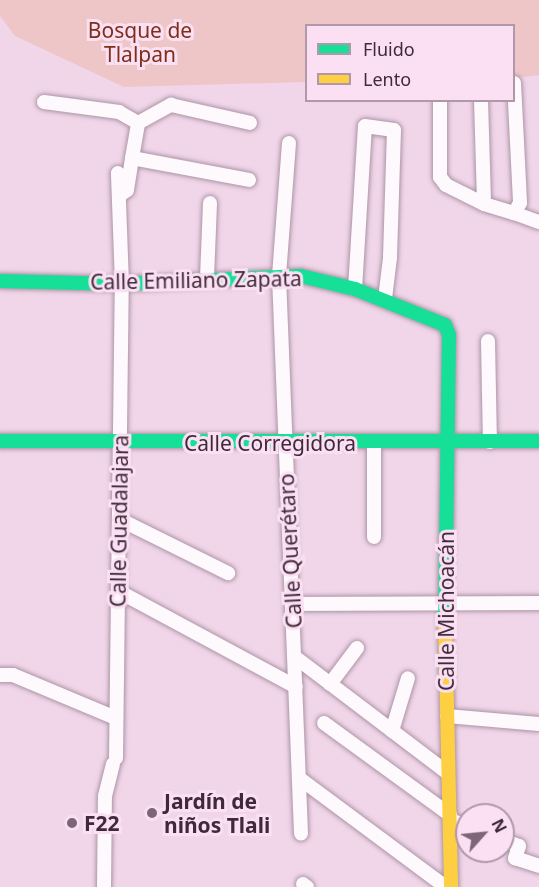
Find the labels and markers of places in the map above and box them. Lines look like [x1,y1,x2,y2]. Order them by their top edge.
place label: Jardín de niños Tlali [164,788,270,838]
marker: Jardín de niños Tlali [145,806,159,820]
place label: F22 [84,810,120,836]
marker: F22 [65,816,79,830]

